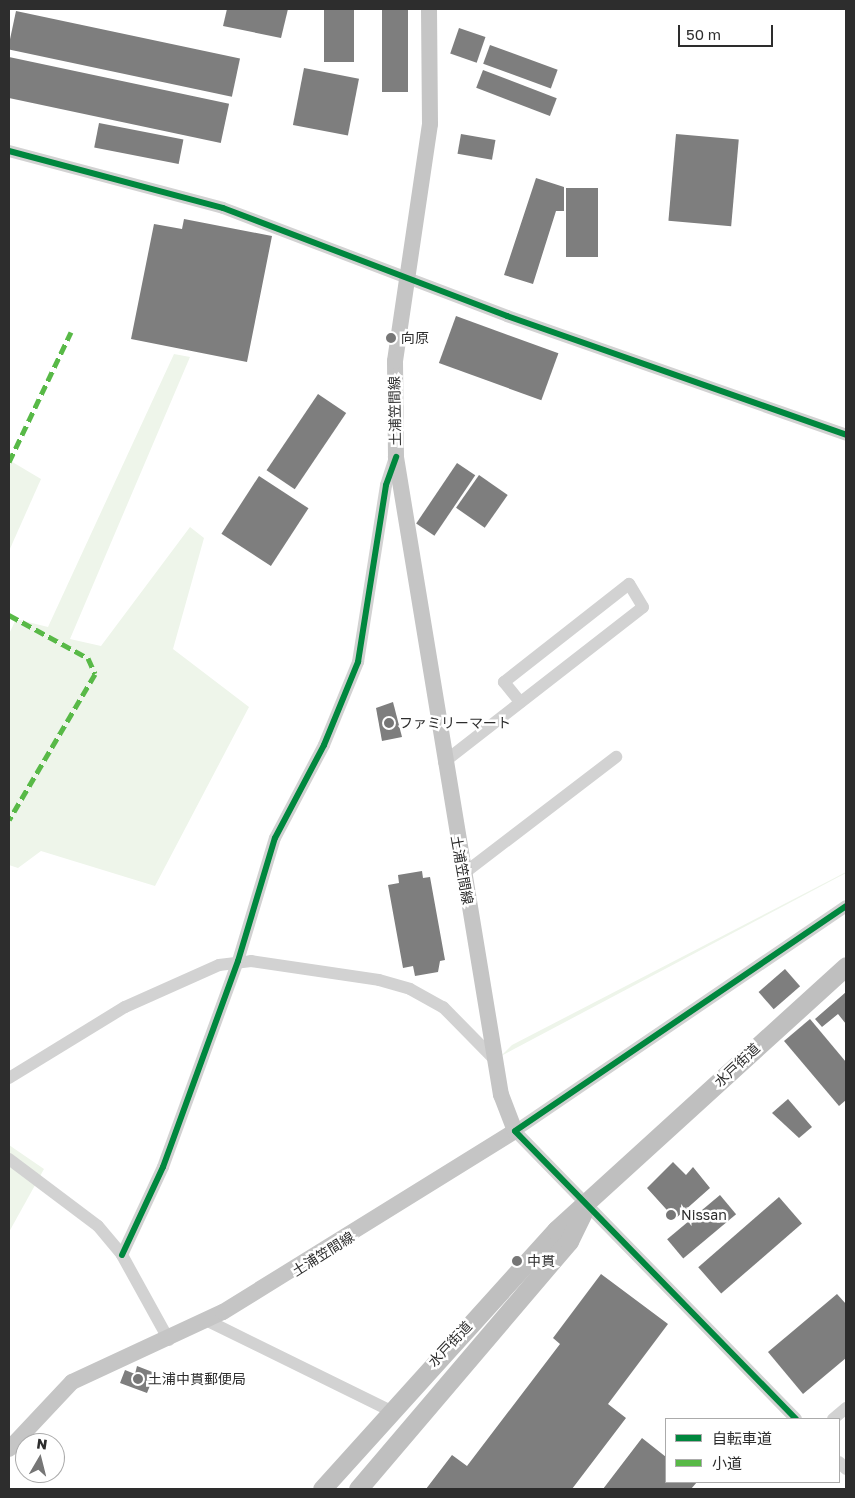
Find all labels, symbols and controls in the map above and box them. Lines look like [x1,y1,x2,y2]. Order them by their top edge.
scale bar [680,15,775,47]
text: 50 m [686,25,721,43]
place label: 向原 [401,330,429,346]
marker: 向原 [385,332,397,344]
street label: 土浦笠間線 [386,376,404,446]
place label: ファミリーマート [399,715,511,731]
marker: ファミリーマート [383,717,395,729]
street label: 土浦笠間線 [448,834,476,906]
street label: 水戸街道 [711,1040,763,1090]
place label: Nissan [681,1207,727,1223]
marker: Nissan [665,1209,677,1221]
street label: 土浦笠間線 [289,1228,357,1280]
place label: 中貫 [527,1253,555,1269]
marker: 中貫 [511,1255,523,1267]
street label: 水戸街道 [425,1318,475,1370]
place label: 土浦中貫郵便局 [148,1371,246,1387]
marker: 土浦中貫郵便局 [132,1373,144,1385]
legend [665,1418,840,1483]
text: 自転車道 [712,1429,772,1447]
north arrow [15,1433,65,1483]
text: N [36,1434,48,1453]
text: 小道 [712,1454,742,1472]

